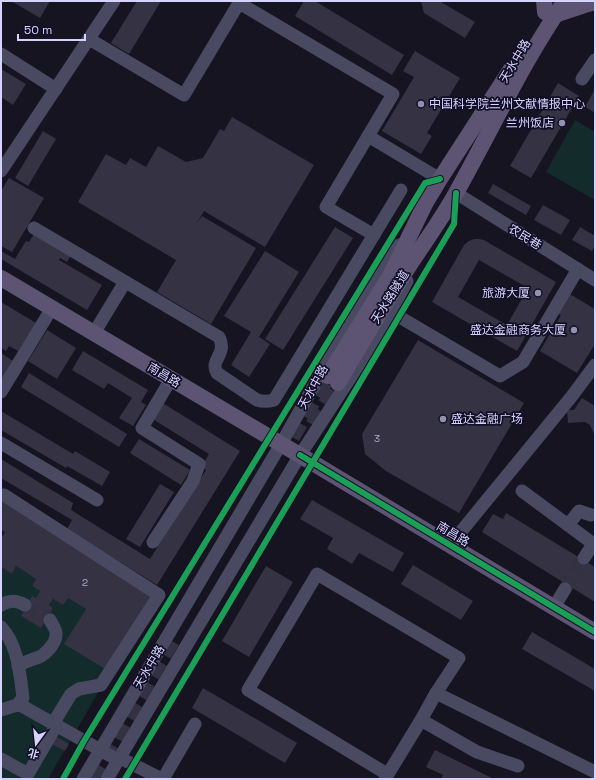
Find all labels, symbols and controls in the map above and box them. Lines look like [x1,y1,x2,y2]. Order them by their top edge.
scale bar [18,16,85,42]
text: 50 m [24,22,52,38]
street label: 天水中路 [496,36,534,86]
place label: 中国科学院兰州文献情报中心 [429,96,585,112]
marker: 中国科学院兰州文献情报中心 [416,99,426,109]
place label: 兰州饭店 [506,115,554,131]
marker: 兰州饭店 [557,118,567,128]
street label: 农民巷 [505,221,545,253]
street label: 天水路隧道 [367,267,413,327]
place label: 旅游大厦 [482,285,530,301]
marker: 旅游大厦 [533,288,543,298]
place label: 盛达金融商务大厦 [470,322,566,338]
marker: 盛达金融商务大厦 [569,325,579,335]
street label: 南昌路 [144,359,184,391]
street label: 天水中路 [294,362,332,412]
place label: 盛达金融广场 [451,411,523,427]
marker: 盛达金融广场 [438,414,448,424]
house number: 3 [374,432,380,445]
street label: 南昌路 [433,518,473,550]
house number: 2 [82,576,88,589]
street label: 天水中路 [130,642,168,692]
north arrow [16,724,56,764]
text: 北 [26,745,41,762]

